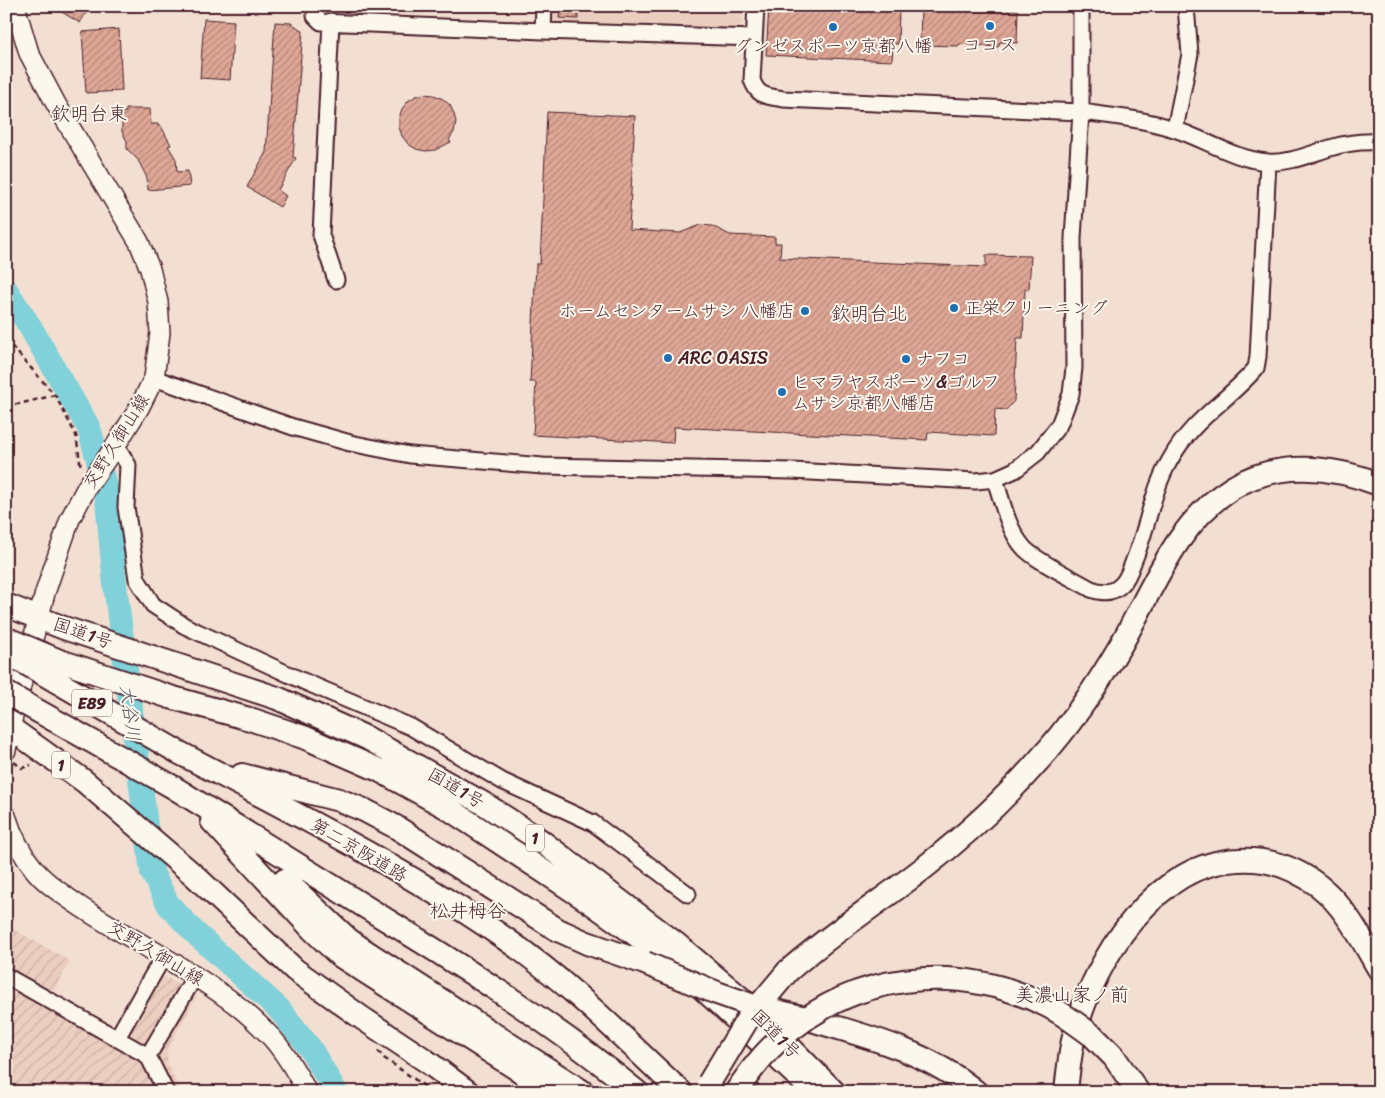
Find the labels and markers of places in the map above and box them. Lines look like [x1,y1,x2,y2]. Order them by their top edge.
marker: ココス [984,20,996,32]
marker: グンゼスポーツ京都八幡 [827,21,839,33]
place label: ココス [963,29,1017,61]
place label: グンゼスポーツ京都八幡 [734,30,932,62]
place label: 正栄クリーニング [964,292,1108,324]
place label: ホームセンタームサシ 八幡店 [558,295,795,327]
marker: 正栄クリーニング [948,302,960,314]
marker: ホームセンタームサシ 八幡店 [799,305,811,317]
place label: ARC OASIS [677,342,768,374]
place label: ナフコ [916,343,970,375]
marker: ARC OASIS [662,352,674,364]
marker: ナフコ [900,353,912,365]
place label: ヒマラヤスポーツ&ゴルフ ムサシ京都八幡店 [792,366,1000,419]
marker: ヒマラヤスポーツ&ゴルフ ムサシ京都八幡店 [776,386,788,398]

